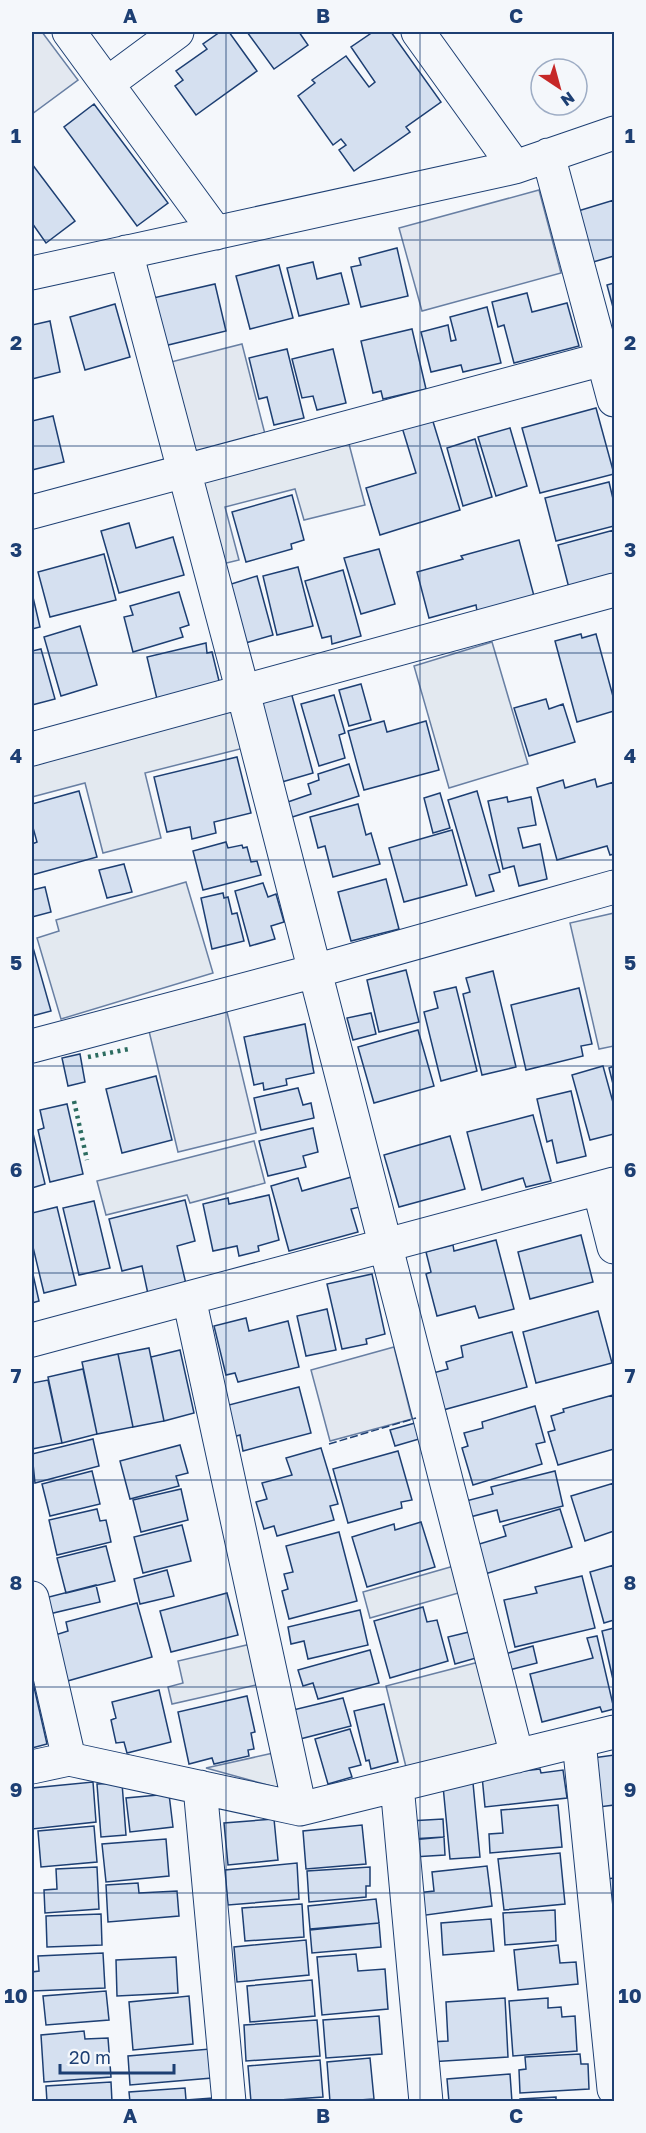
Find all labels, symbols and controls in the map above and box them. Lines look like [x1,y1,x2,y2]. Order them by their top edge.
text: A [123,3,137,27]
text: B [316,3,330,27]
text: C [509,3,523,27]
north arrow [529,57,589,117]
text: N [557,87,579,111]
text: 1 [11,123,21,147]
text: 1 [625,123,635,147]
text: 2 [10,330,22,354]
text: 2 [624,330,636,354]
text: 3 [10,537,22,561]
text: 3 [624,537,636,561]
text: 4 [10,743,22,767]
text: 4 [624,743,636,767]
text: 5 [10,950,22,974]
text: 5 [624,950,636,974]
text: 6 [10,1157,22,1181]
text: 6 [624,1157,636,1181]
text: 7 [11,1363,22,1387]
text: 7 [625,1363,636,1387]
text: 8 [10,1570,22,1594]
text: 8 [624,1570,636,1594]
text: 9 [10,1777,22,1801]
text: 9 [624,1777,636,1801]
text: 10 [4,1983,28,2007]
text: 10 [618,1983,642,2007]
scale bar [60,2037,174,2075]
text: 20 m [69,2046,111,2068]
text: A [123,2103,137,2127]
text: B [316,2103,330,2127]
text: C [509,2103,523,2127]

